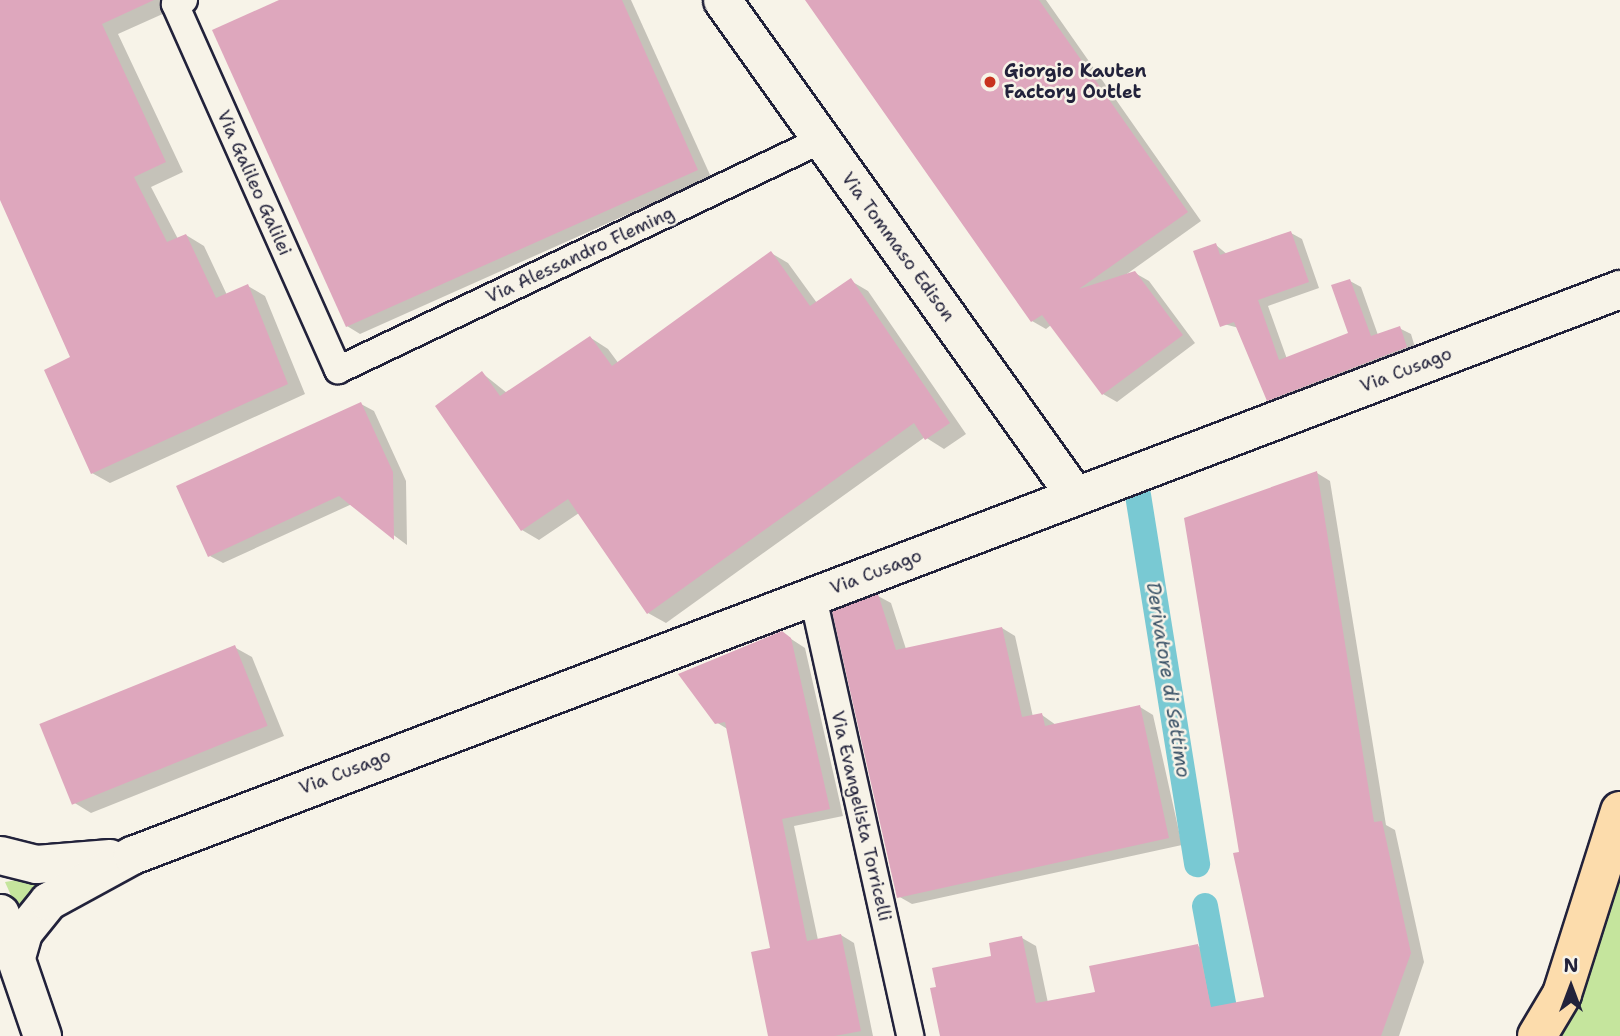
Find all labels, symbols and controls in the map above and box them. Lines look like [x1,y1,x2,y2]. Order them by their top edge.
place label: Giorgio Kauten Factory Outlet [1004,61,1146,104]
marker: Giorgio Kauten Factory Outlet [982,74,998,90]
street label: Via Galileo Galilei [212,107,296,259]
street label: Via Tommaso Edison [837,168,959,326]
street label: Via Alessandro Fleming [483,202,677,308]
street label: Via Cusago [1357,343,1455,397]
street label: Via Cusago [827,545,925,599]
water label: Derivatore di Settimo [1141,581,1195,779]
street label: Via Evangelista Torricelli [826,709,896,923]
street label: Via Cusago [296,745,394,799]
north arrow [1536,952,1606,1022]
text: N [1563,953,1579,978]

